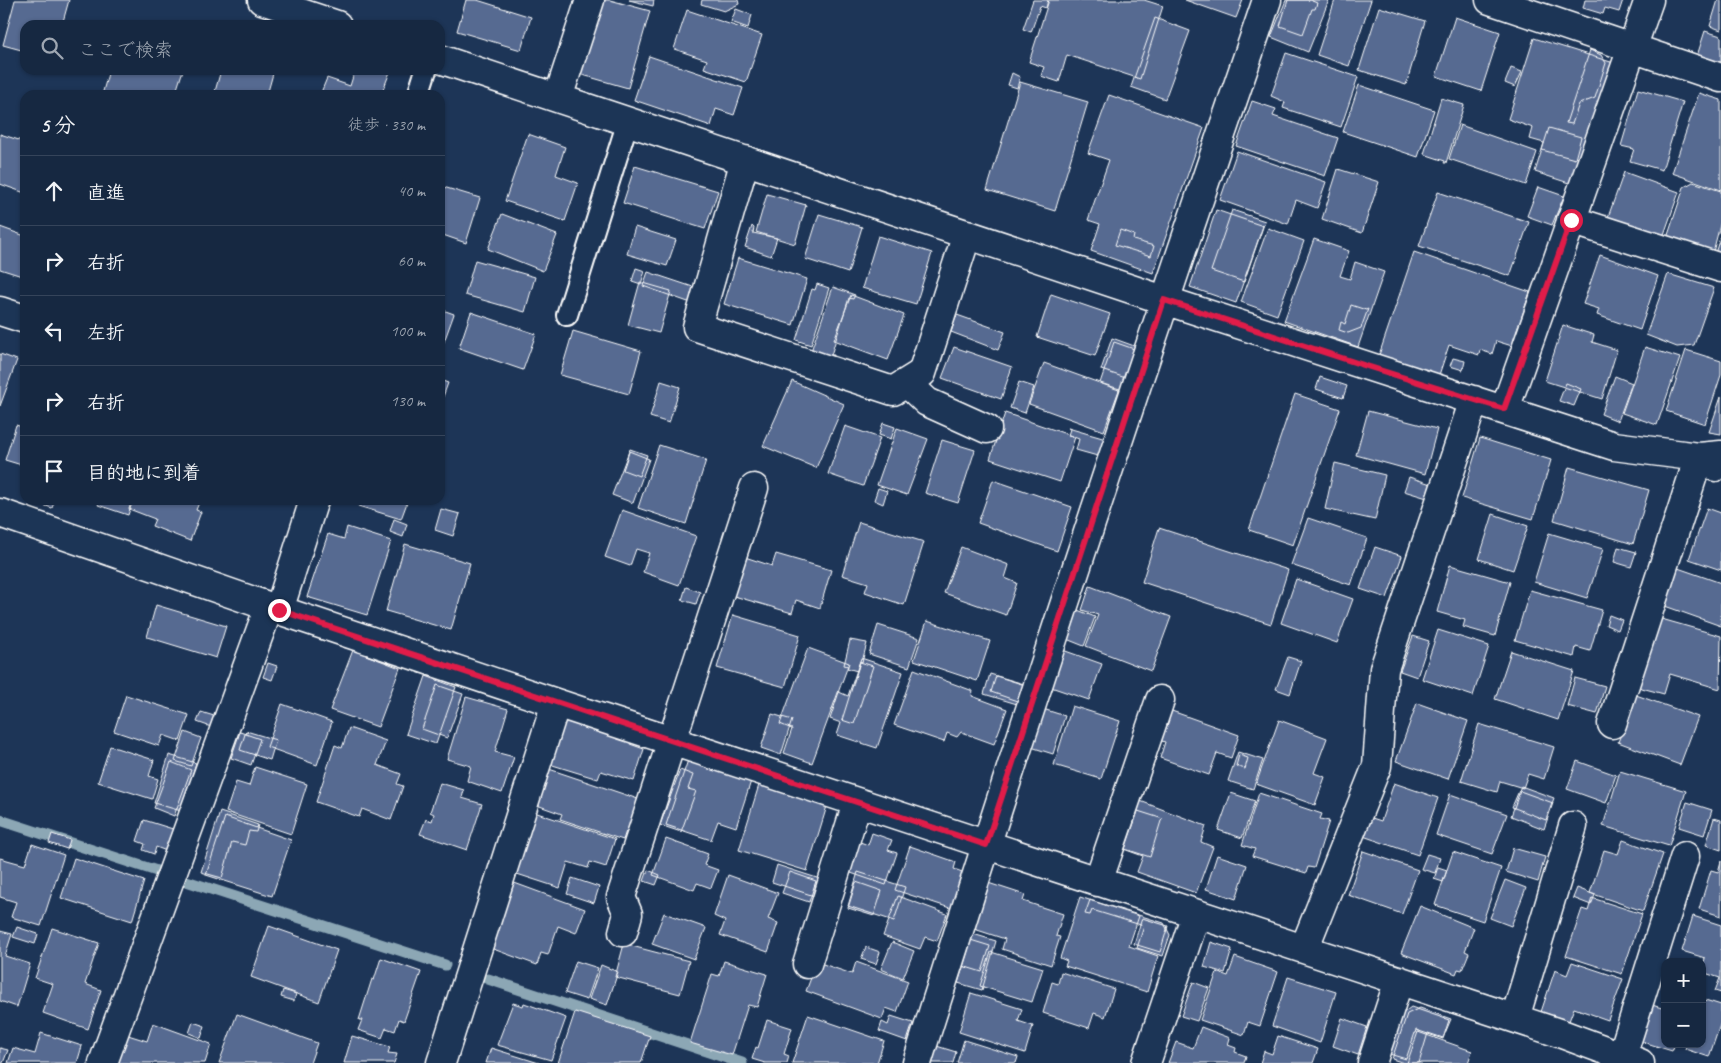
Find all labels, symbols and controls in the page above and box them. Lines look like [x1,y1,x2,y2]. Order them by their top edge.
search box [20,20,445,75]
icon: search [38,34,66,62]
text: ここで検索 [78,38,173,62]
text: 5 分 [40,112,75,138]
text: 徒歩 · 330 m [348,115,425,135]
icon: ahead [40,177,68,205]
text: 直進 [87,181,125,205]
text: 40 m [398,181,425,201]
route start [1560,209,1583,232]
icon: right [40,247,68,275]
text: 右折 [87,251,125,275]
text: 60 m [398,251,425,271]
icon: left [40,317,68,345]
text: 左折 [87,321,125,345]
text: 100 m [391,321,425,341]
icon: right [40,387,68,415]
text: 右折 [87,391,125,415]
text: 130 m [391,391,425,411]
icon: arrive [40,457,68,485]
text: 目的地に到着 [87,461,201,485]
route end [268,599,291,622]
map controls [1661,958,1706,1048]
button: + [1661,958,1706,1003]
button: − [1661,1003,1706,1048]

